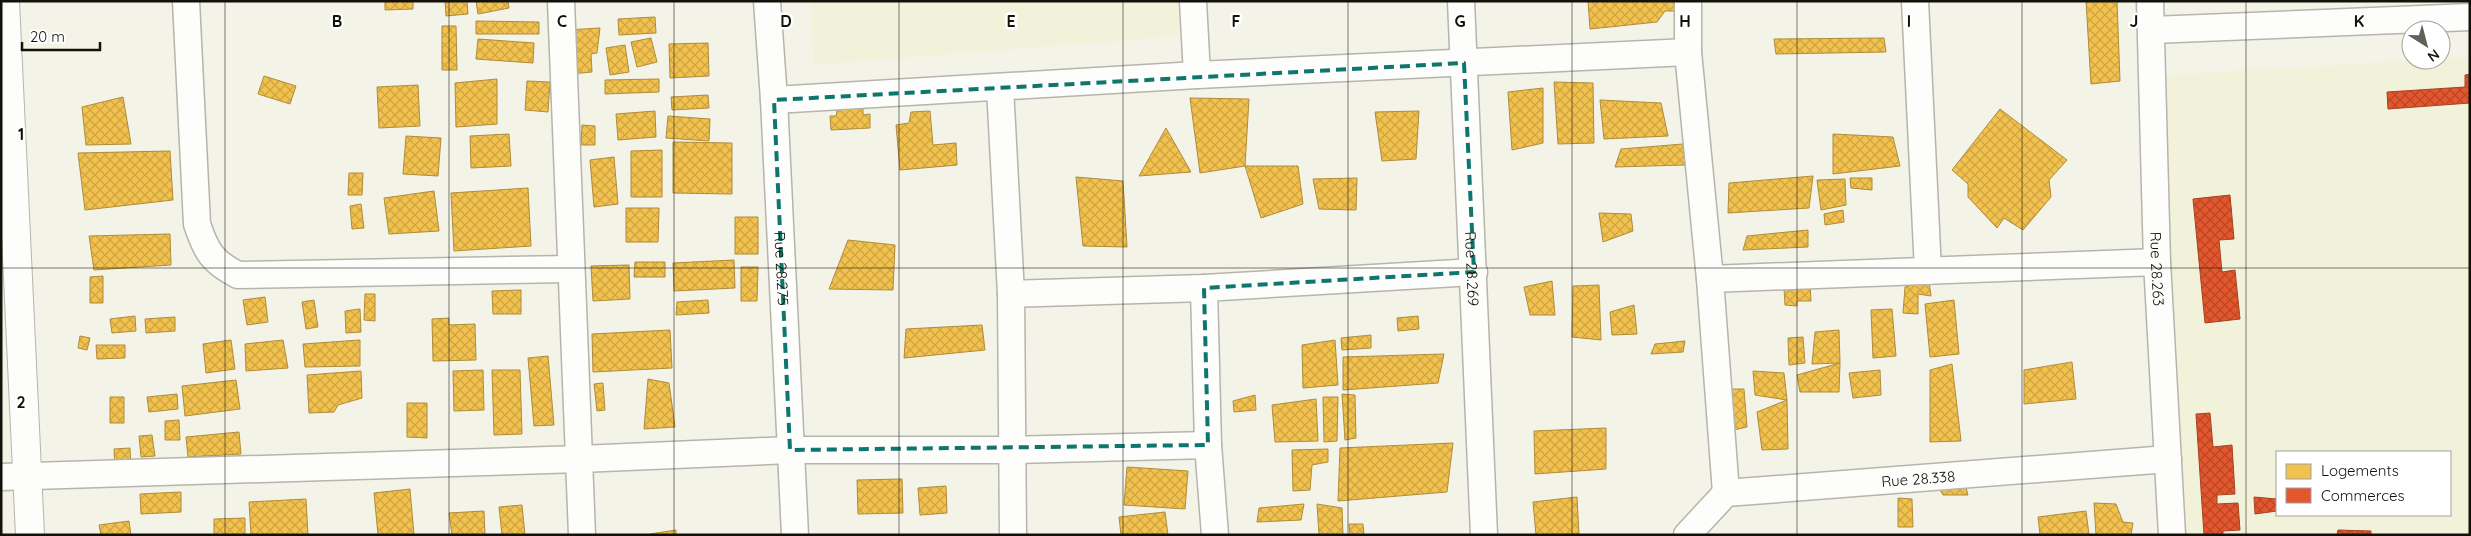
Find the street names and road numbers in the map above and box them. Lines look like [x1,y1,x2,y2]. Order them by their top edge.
street label: Rue 28.275 [771,231,793,306]
street label: Rue 28.269 [1461,231,1484,307]
street label: Rue 28.263 [2147,231,2169,307]
street label: Rue 28.338 [1880,466,1956,491]

